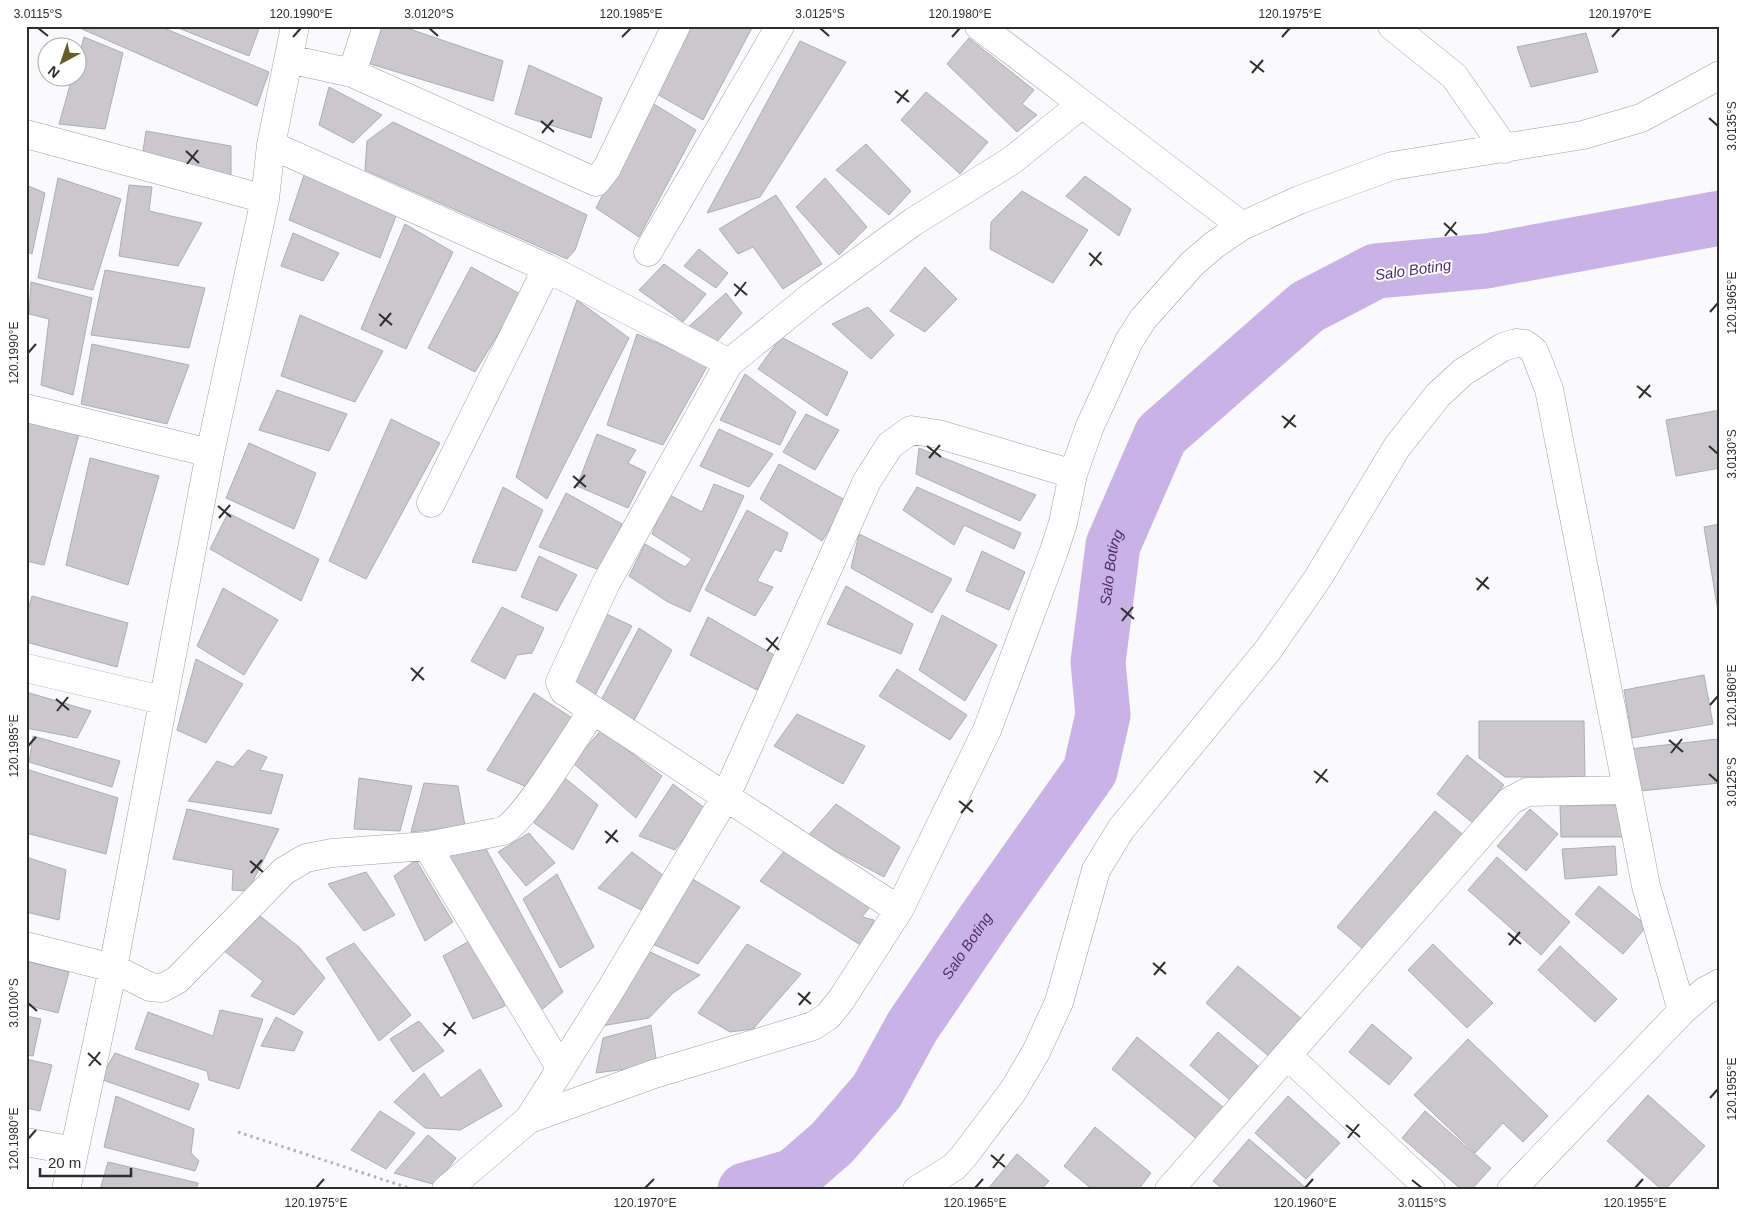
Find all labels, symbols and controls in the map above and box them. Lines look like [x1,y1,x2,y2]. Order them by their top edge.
text: 3.0115°S [14,7,62,21]
text: 120.1990°E [270,7,332,21]
text: 3.0120°S [404,7,454,21]
text: 120.1985°E [600,7,662,21]
text: 3.0125°S [795,7,845,21]
text: 120.1980°E [929,7,991,21]
text: 120.1975°E [1259,7,1321,21]
text: 120.1970°E [1589,7,1651,21]
north arrow [38,38,88,88]
text: N [45,63,63,81]
text: 3.0135°S [1725,101,1739,151]
water label: Salo Boting [1374,256,1453,283]
text: 120.1965°E [1725,272,1739,334]
text: 120.1990°E [7,322,21,384]
text: 3.0130°S [1725,429,1739,479]
water label: Salo Boting [1096,526,1127,606]
text: 120.1960°E [1725,665,1739,727]
text: 120.1985°E [7,715,21,777]
text: 3.0125°S [1725,757,1739,807]
water label: Salo Boting [938,909,996,982]
text: 3.0100°S [7,978,21,1028]
text: 120.1955°E [1725,1058,1739,1120]
text: 120.1980°E [7,1108,21,1170]
scale bar [40,1146,131,1178]
text: 20 m [48,1154,81,1171]
text: 120.1975°E [285,1196,347,1210]
text: 120.1970°E [614,1196,676,1210]
text: 120.1965°E [944,1196,1006,1210]
text: 120.1960°E [1274,1196,1336,1210]
text: 3.0115°S [1398,1196,1446,1210]
text: 120.1955°E [1604,1196,1666,1210]

